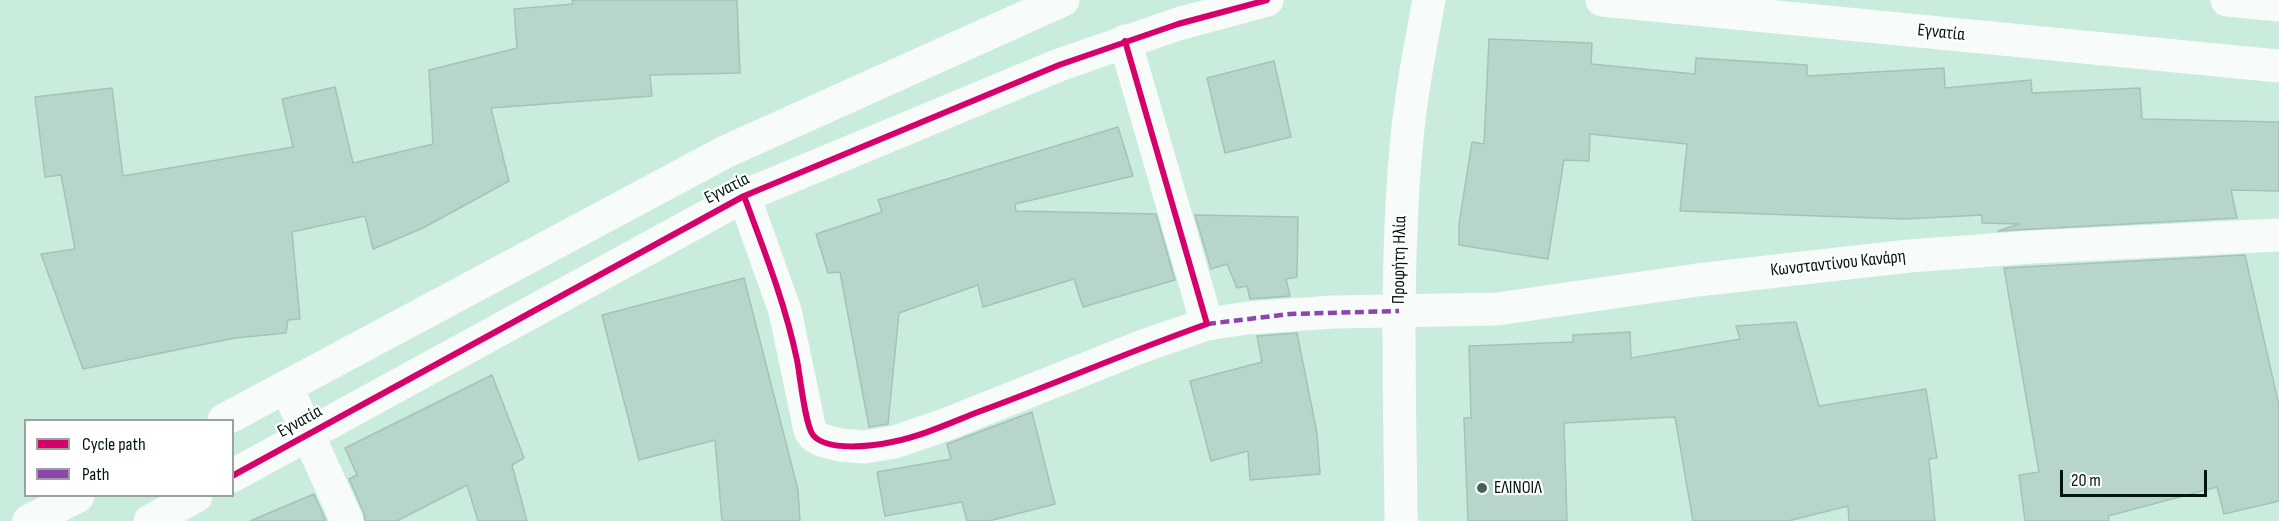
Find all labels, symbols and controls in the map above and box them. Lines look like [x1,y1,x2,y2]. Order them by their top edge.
street label: Εγνατία [1916,20,1966,46]
street label: Εγνατία [701,169,753,209]
street label: Προφήτη Ηλία [1388,216,1412,304]
street label: Κωνσταντίνου Κανάρη [1769,246,1907,282]
street label: Εγνατία [274,401,326,443]
legend [24,419,234,497]
text: Cycle path [82,434,146,455]
scale bar [2063,458,2210,496]
text: Path [82,464,110,485]
text: 20 m [2071,470,2101,491]
place label: ΕΛΙΝΟΙΛ [1494,477,1542,499]
marker: ΕΛΙΝΟΙΛ [1475,481,1489,495]

